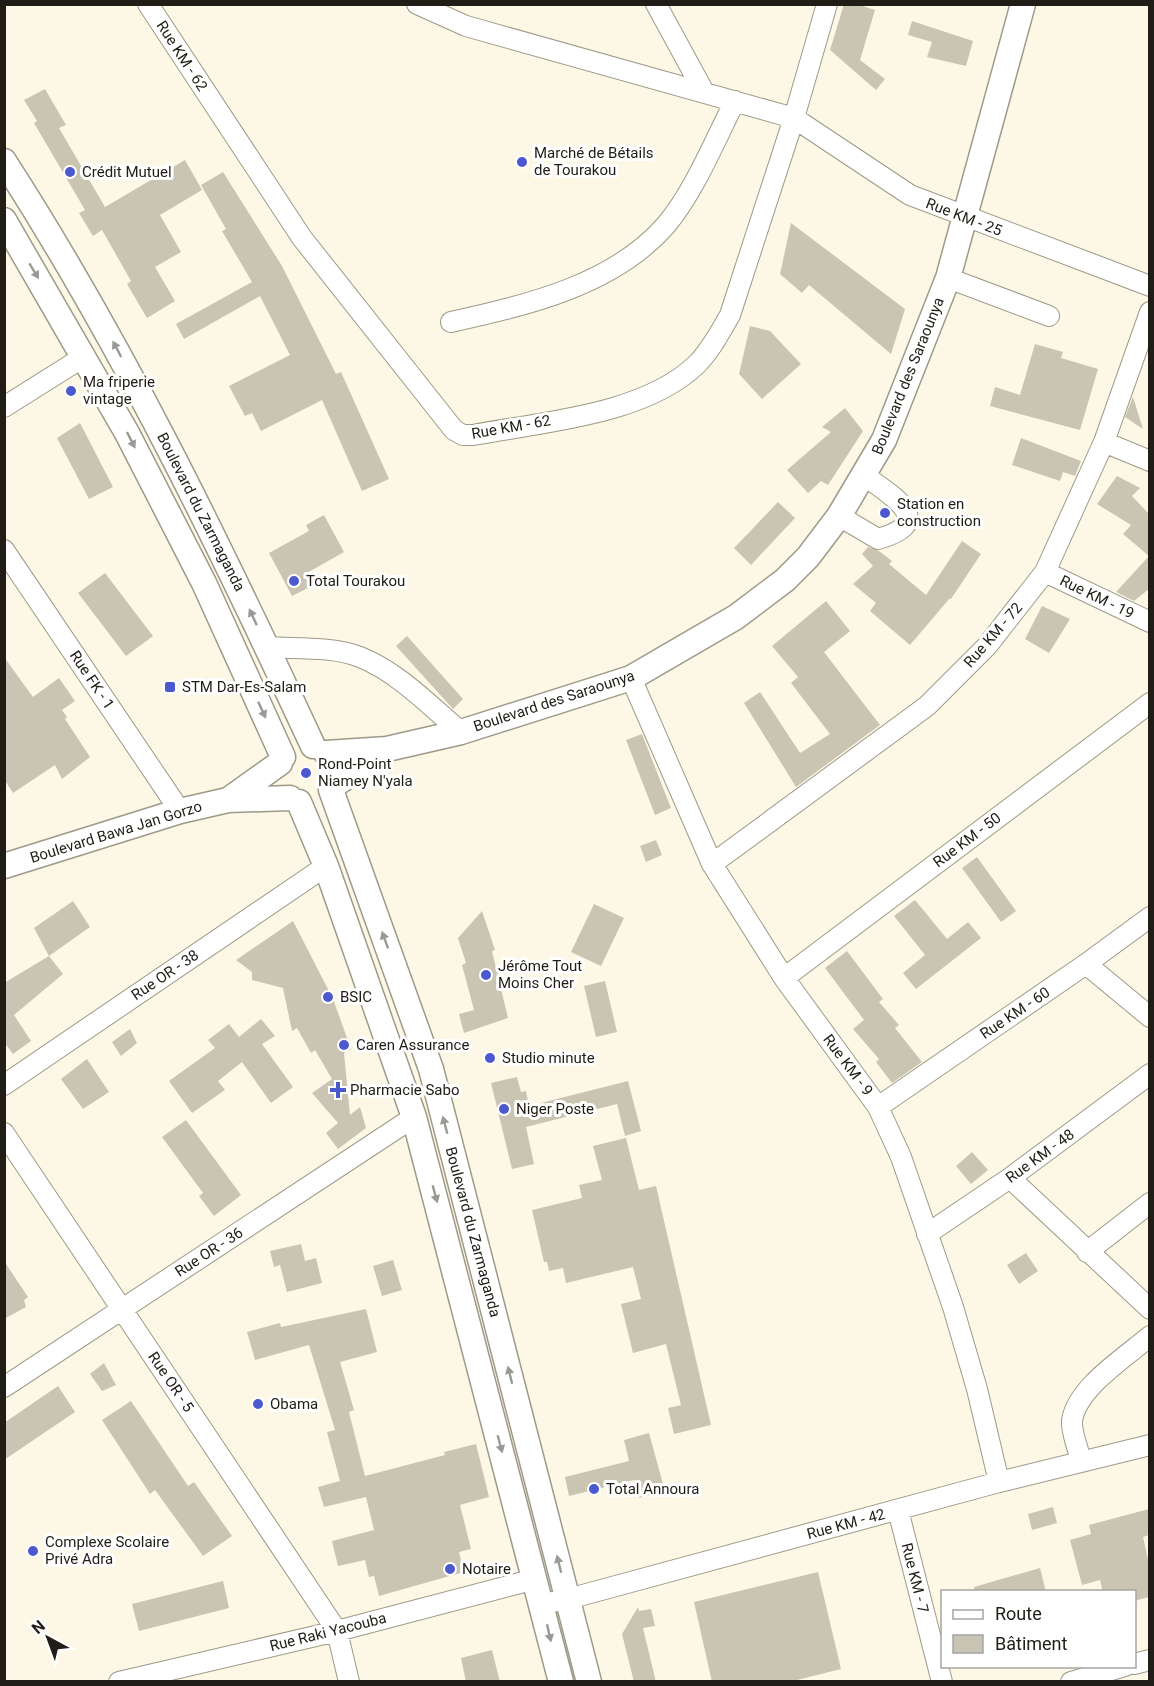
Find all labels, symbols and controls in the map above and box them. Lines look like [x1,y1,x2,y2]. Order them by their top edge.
street label: Rue KM - 62 [153,17,211,95]
place label: Marché de Bétails de Tourakou [534,144,654,179]
marker: Marché de Bétails de Tourakou [515,155,529,169]
place label: Crédit Mutuel [82,163,172,181]
marker: Crédit Mutuel [63,165,77,179]
street label: Rue KM - 25 [923,194,1005,240]
one-way arrow [29,263,40,279]
street label: Boulevard des Saraounya [868,295,948,457]
one-way arrow [112,341,122,358]
place label: Ma friperie vintage [83,373,155,408]
marker: Ma friperie vintage [64,384,78,398]
street label: Rue KM - 62 [470,411,552,443]
street label: Boulevard du Zarmaganda [153,430,249,594]
one-way arrow [126,431,136,448]
place label: Station en construction [897,495,981,530]
marker: Station en construction [878,506,892,520]
street label: Rue KM - 19 [1057,571,1137,623]
place label: Total Tourakou [306,572,405,590]
marker: Total Tourakou [287,574,301,588]
street label: Rue KM - 72 [960,599,1026,671]
one-way arrow [248,608,257,625]
street label: Rue FK - 1 [66,647,118,713]
street label: Boulevard des Saraounya [471,666,637,736]
place label: STM Dar-Es-Salam [182,678,306,696]
marker: STM Dar-Es-Salam [163,680,177,694]
one-way arrow [257,701,267,719]
place label: Rond-Point Niamey N'yala [318,755,413,790]
marker: Rond-Point Niamey N'yala [299,766,313,780]
street label: Boulevard Bawa Jan Gorzo [28,797,204,867]
street label: Rue KM - 50 [930,809,1004,871]
one-way arrow [379,931,389,949]
street label: Rue OR - 38 [128,946,202,1004]
place label: Jérôme Tout Moins Cher [498,957,582,992]
marker: Jérôme Tout Moins Cher [479,968,493,982]
street label: Rue KM - 60 [977,983,1053,1043]
place label: BSIC [340,988,372,1006]
marker: BSIC [321,990,335,1004]
street label: Rue KM - 9 [819,1031,877,1099]
place label: Caren Assurance [356,1036,469,1054]
marker: Caren Assurance [337,1038,351,1052]
place label: Studio minute [502,1049,595,1067]
marker: Studio minute [483,1051,497,1065]
place label: Pharmacie Sabo [350,1081,460,1099]
marker: Pharmacie Sabo [331,1083,345,1097]
place label: Niger Poste [516,1100,594,1118]
marker: Niger Poste [497,1102,511,1116]
one-way arrow [440,1116,450,1134]
street label: Rue KM - 48 [1002,1125,1078,1187]
street label: Boulevard du Zarmaganda [442,1145,504,1319]
one-way arrow [430,1185,440,1204]
street label: Rue OR - 36 [172,1223,246,1281]
street label: Rue OR - 5 [144,1348,198,1416]
one-way arrow [505,1366,515,1384]
place label: Obama [270,1395,318,1413]
marker: Obama [251,1397,265,1411]
one-way arrow [496,1435,505,1453]
place label: Total Annoura [606,1480,699,1498]
marker: Total Annoura [587,1482,601,1496]
street label: Rue KM - 42 [805,1505,887,1543]
place label: Complexe Scolaire Privé Adra [45,1533,169,1568]
street label: Rue KM - 7 [898,1541,932,1615]
marker: Complexe Scolaire Privé Adra [26,1544,40,1558]
one-way arrow [553,1555,563,1573]
place label: Notaire [462,1560,511,1578]
marker: Notaire [443,1562,457,1576]
legend [941,1590,1136,1668]
text: Route [995,1603,1042,1624]
north arrow [18,1608,78,1668]
street label: Rue Raki Yacouba [268,1609,388,1655]
text: N [28,1616,49,1638]
one-way arrow [545,1624,554,1643]
text: Bâtiment [995,1633,1068,1654]

